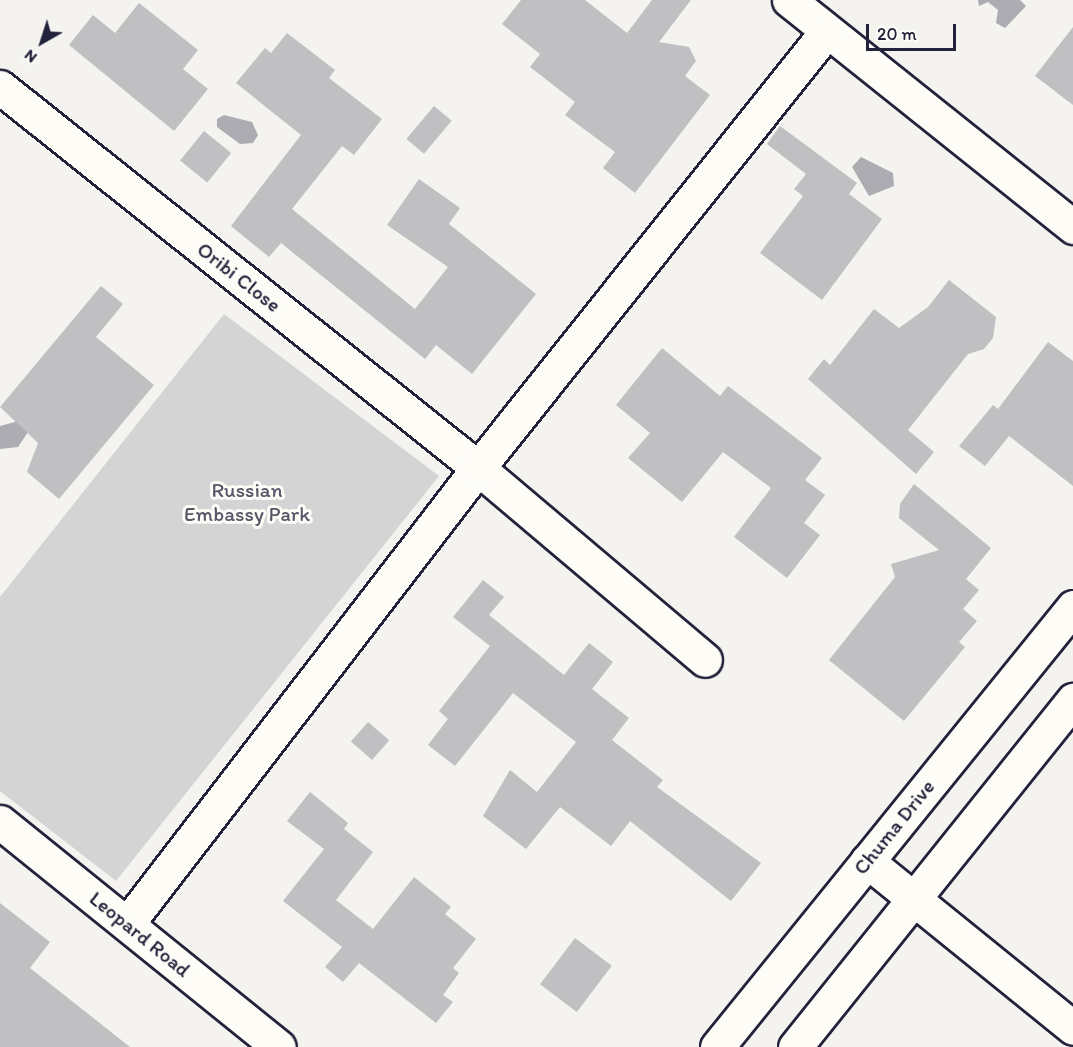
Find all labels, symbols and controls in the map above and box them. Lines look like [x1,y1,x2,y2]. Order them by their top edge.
north arrow [12,12,72,72]
scale bar [869,12,959,50]
text: 20 m [877,23,917,45]
text: N [20,46,41,67]
street label: Oribi Close [192,236,286,318]
park label: Russian Embassy Park [184,477,310,527]
street label: Chuma Drive [848,774,940,880]
street label: Leopard Road [84,886,196,982]

